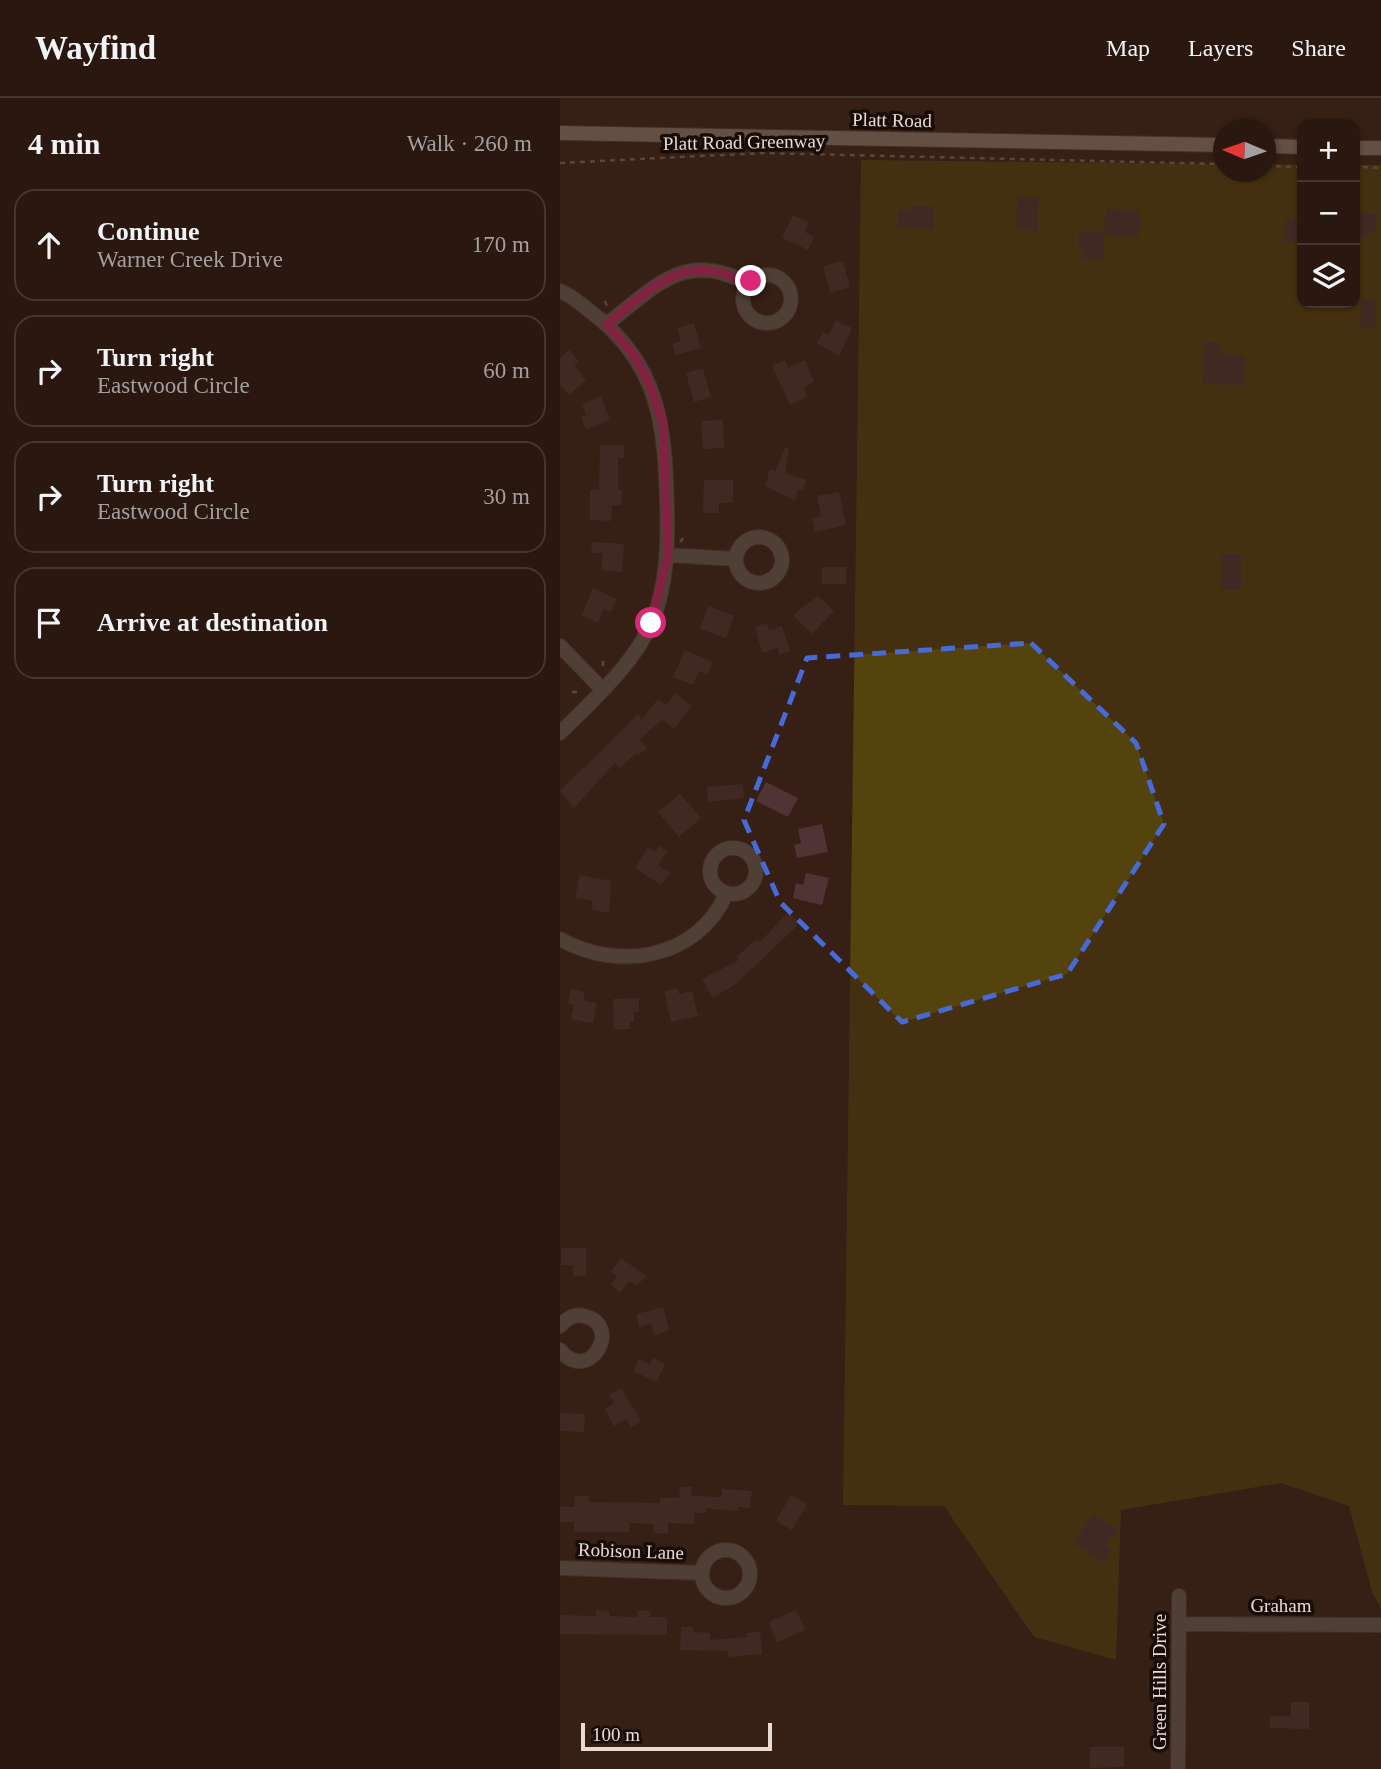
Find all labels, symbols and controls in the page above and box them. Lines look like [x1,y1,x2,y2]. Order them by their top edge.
text: Wayfind [35,30,156,66]
text: Map [1106,35,1150,61]
text: Layers [1188,35,1253,61]
text: Share [1291,35,1346,61]
street label: Platt Road [852,109,933,131]
north arrow [1213,119,1276,182]
map controls [1297,119,1360,308]
button: + [1297,119,1360,182]
text: 4 min [28,127,101,160]
street label: Platt Road Greenway [663,130,826,154]
text: Walk · 260 m [407,131,532,156]
button: − [1297,182,1360,245]
text: Continue [97,217,200,246]
icon: ahead [30,226,68,264]
text: 170 m [472,232,530,257]
button: layers [1297,245,1360,308]
text: Warner Creek Drive [97,247,283,272]
route end [735,265,766,296]
text: Turn right [97,343,214,372]
icon: right [30,352,68,390]
text: 60 m [483,358,530,383]
text: Eastwood Circle [97,373,250,398]
text: Turn right [97,469,214,498]
icon: right [30,478,68,516]
text: 30 m [483,484,530,509]
text: Eastwood Circle [97,499,250,524]
icon: arrive [30,604,68,642]
route start [635,607,666,638]
text: Arrive at destination [97,608,328,637]
street label: Robison Lane [578,1539,684,1563]
street label: Graham [1250,1595,1312,1616]
street label: Green Hills Drive [1149,1614,1170,1750]
scale bar [581,1720,772,1752]
text: 100 m [592,1724,640,1745]

